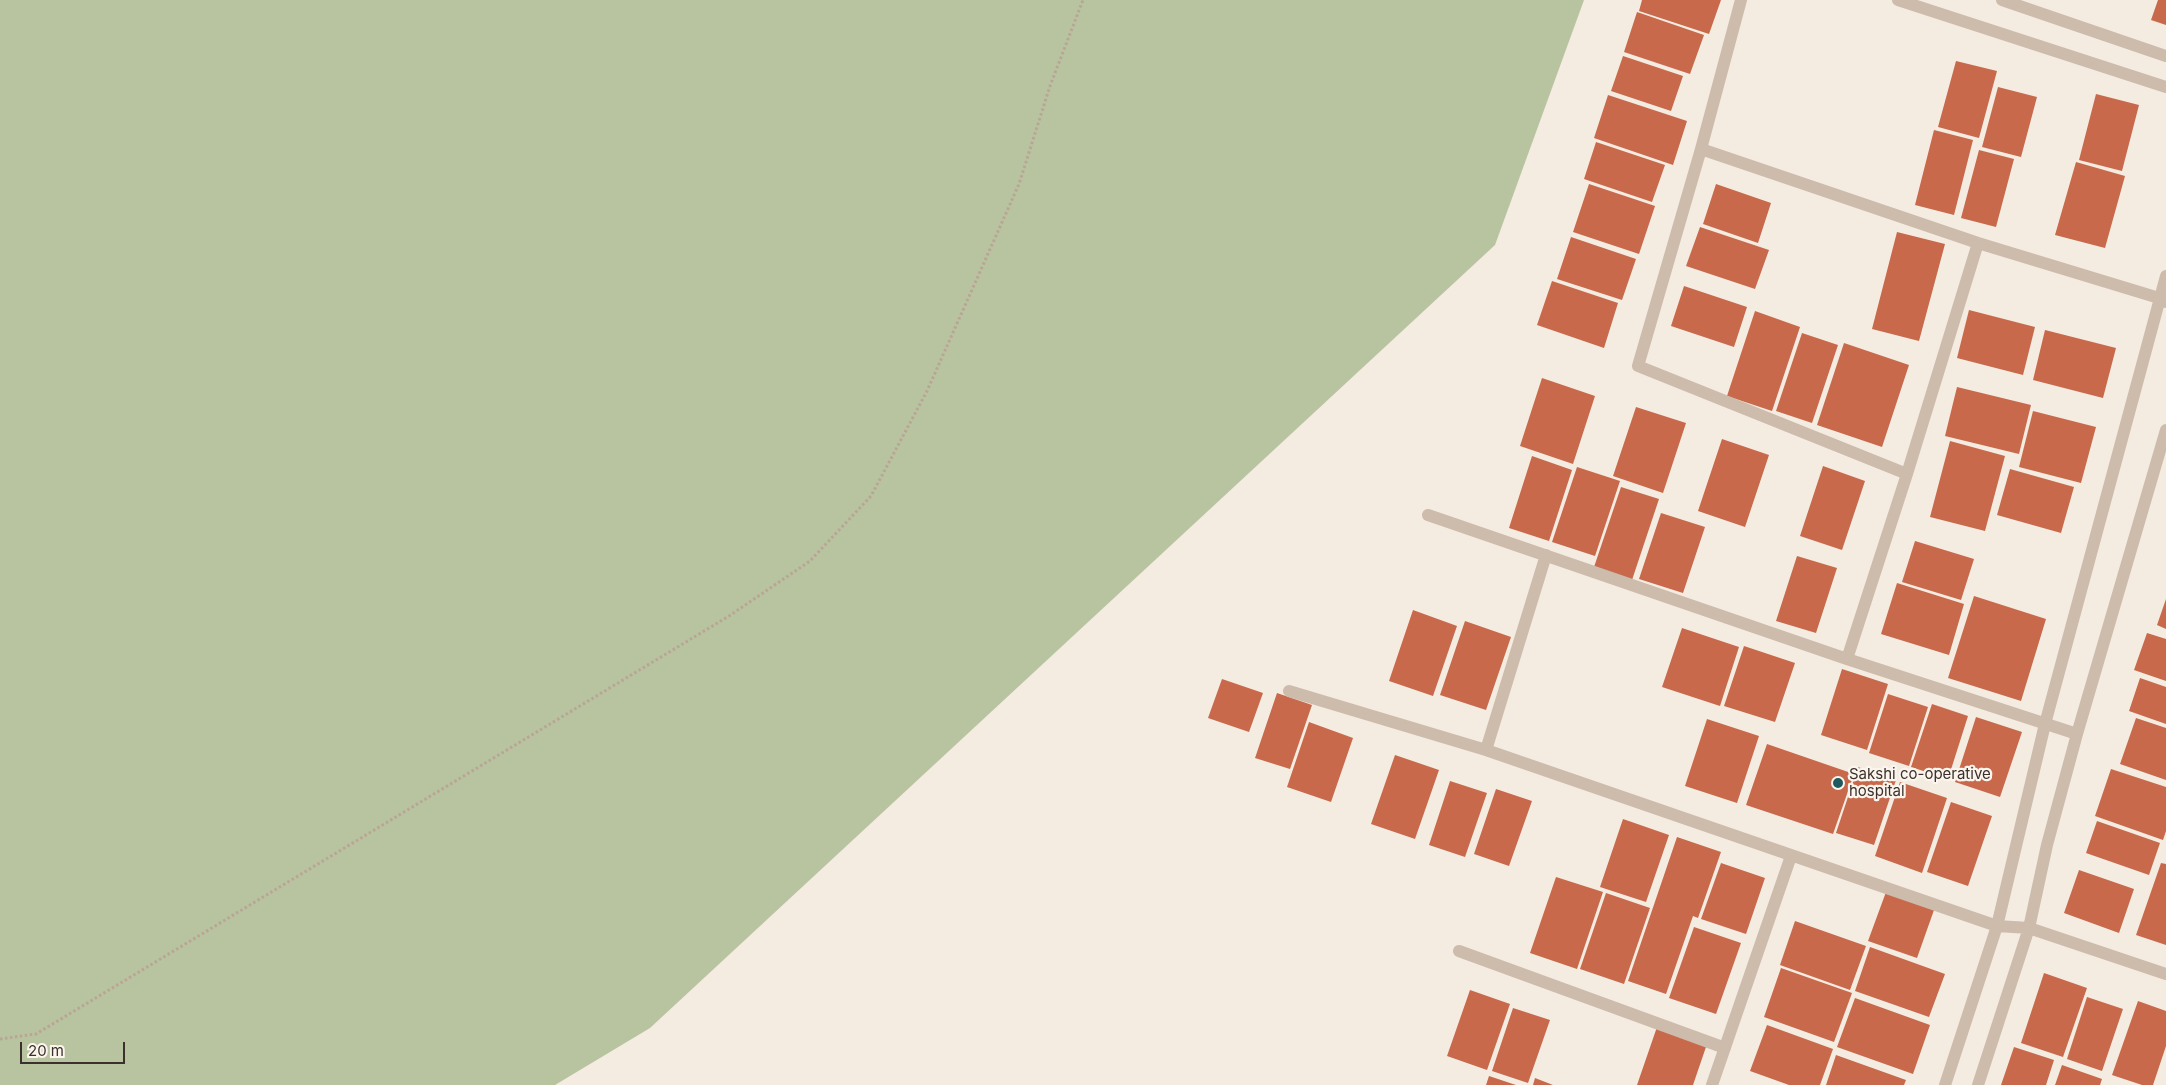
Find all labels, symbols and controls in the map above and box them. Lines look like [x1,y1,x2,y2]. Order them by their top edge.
place label: Sakshi co-operative hospital [1849,765,1991,800]
marker: Sakshi co-operative hospital [1831,776,1845,790]
scale bar [22,1032,128,1064]
text: 20 m [28,1041,64,1060]

